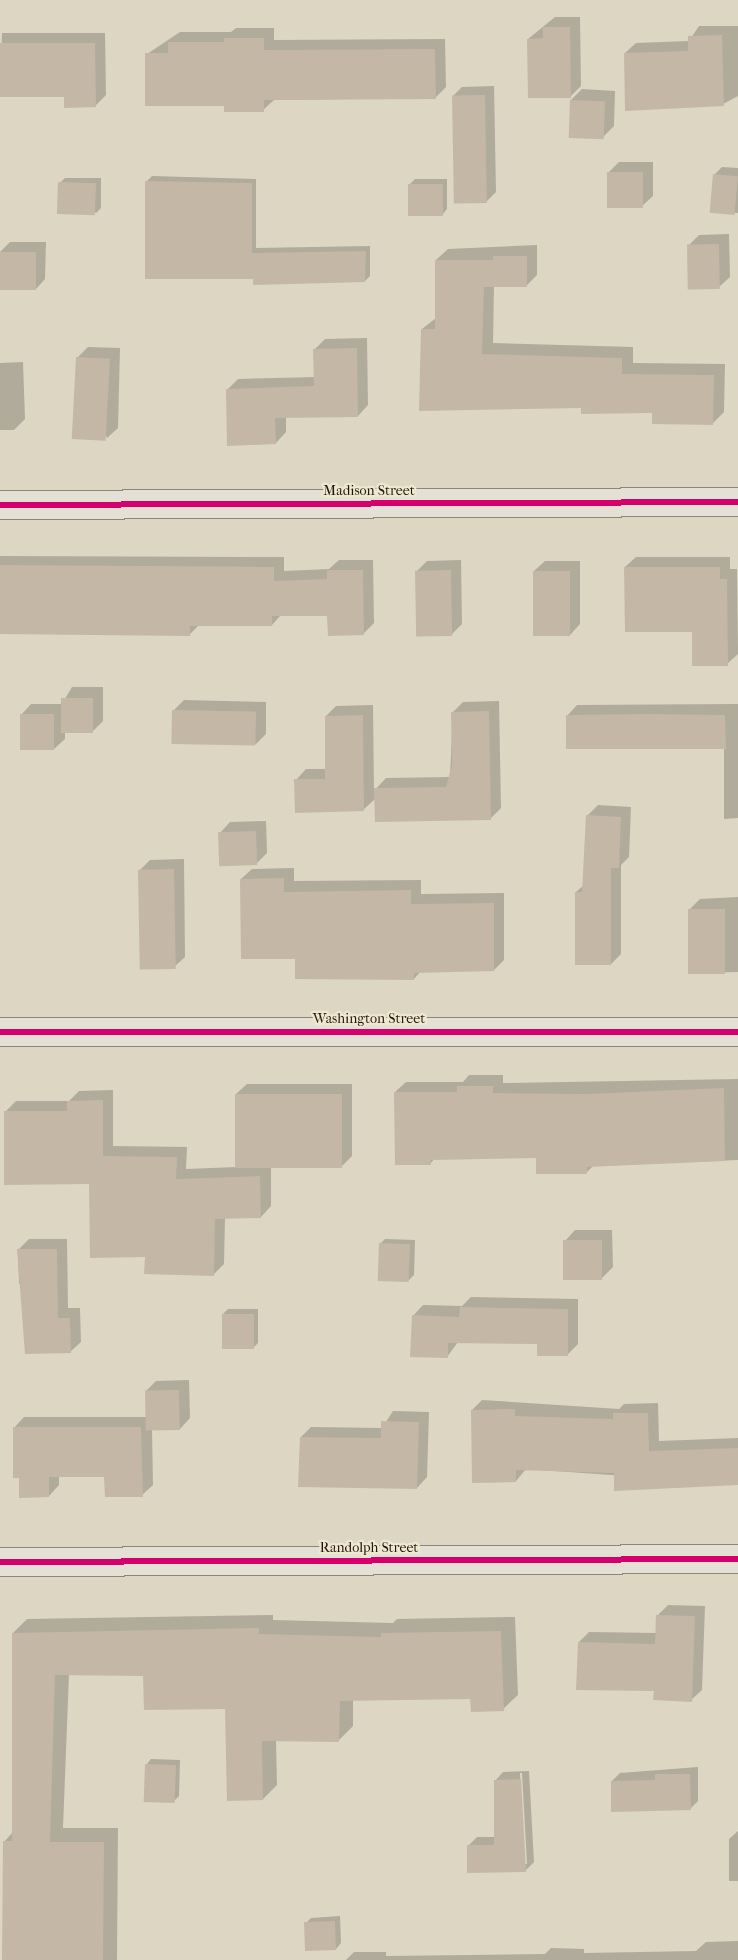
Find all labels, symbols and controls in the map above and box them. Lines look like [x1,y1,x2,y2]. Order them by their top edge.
street label: Madison Street [323,483,415,499]
street label: Washington Street [313,1011,425,1027]
street label: Randolph Street [320,1540,418,1556]

